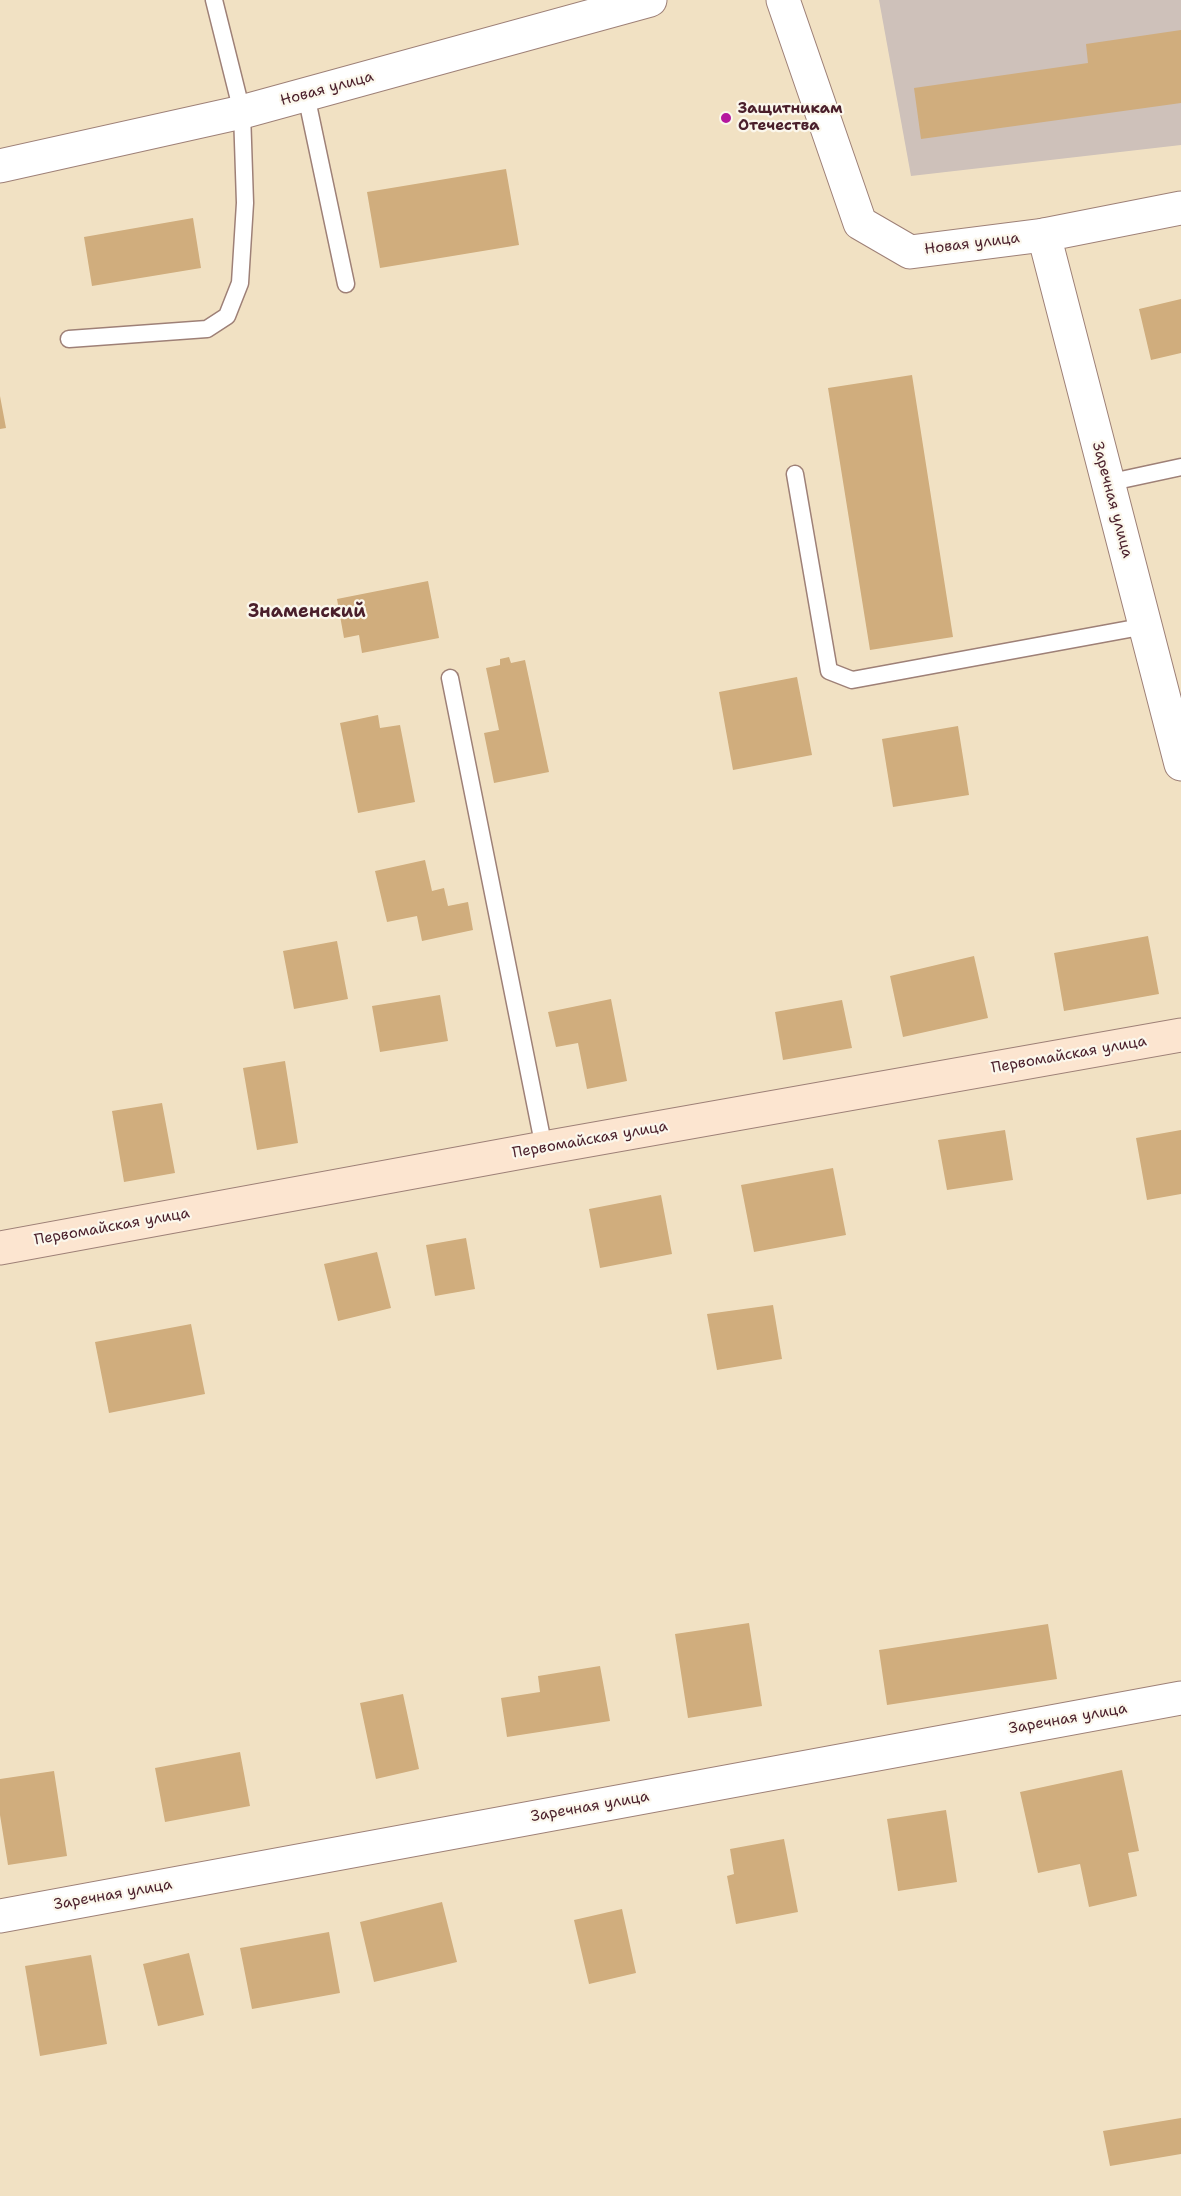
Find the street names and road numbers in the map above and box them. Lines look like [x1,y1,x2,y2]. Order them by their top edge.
street label: Новая улица [278,68,376,110]
street label: Новая улица [923,229,1021,259]
street label: Заречная улица [1088,440,1136,560]
street label: Первомайская улица [990,1032,1148,1078]
street label: Первомайская улица [511,1117,669,1163]
street label: Первомайская улица [33,1204,191,1250]
street label: Заречная улица [1008,1700,1128,1738]
street label: Заречная улица [530,1788,650,1826]
street label: Заречная улица [53,1876,173,1914]

